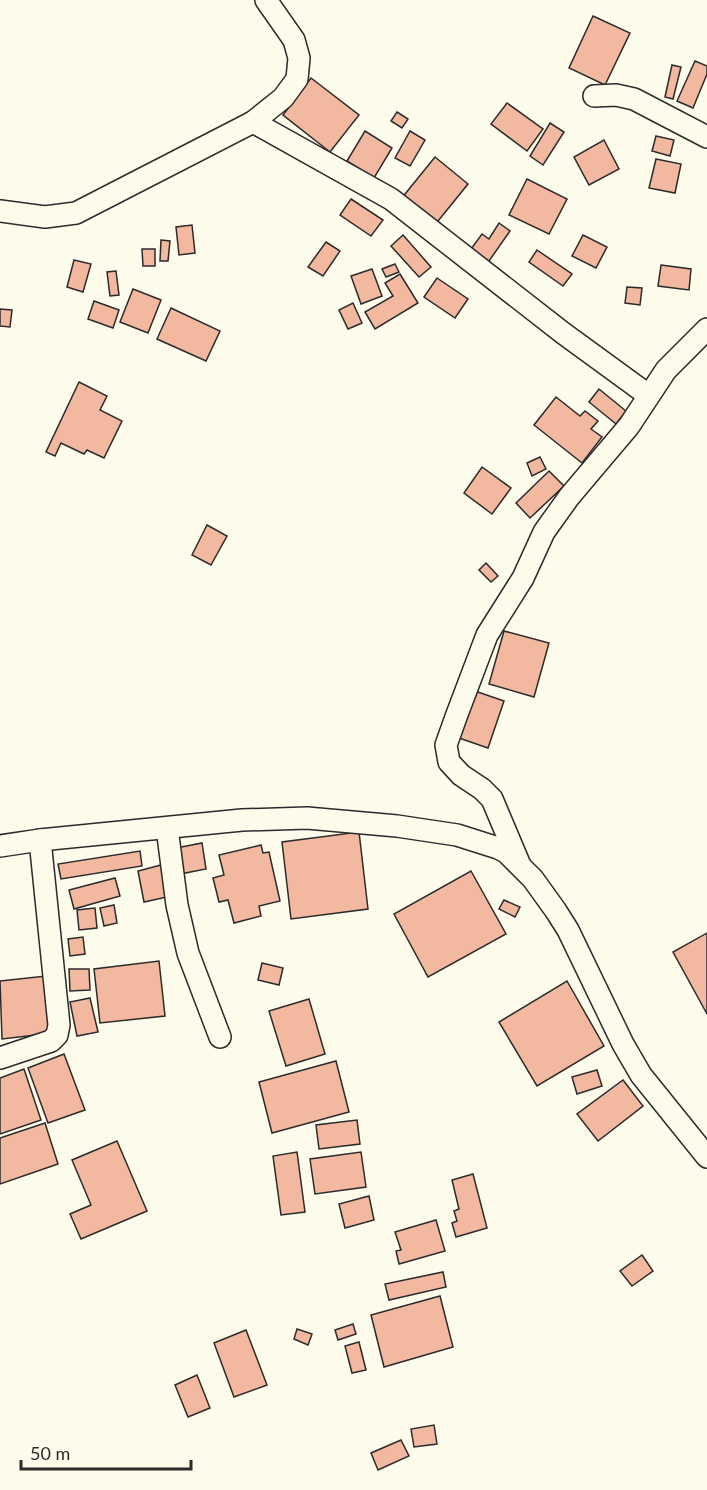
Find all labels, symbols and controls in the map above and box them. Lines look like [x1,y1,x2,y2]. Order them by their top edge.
scale bar [21,1433,190,1471]
text: 50 m [30,1442,70,1464]

